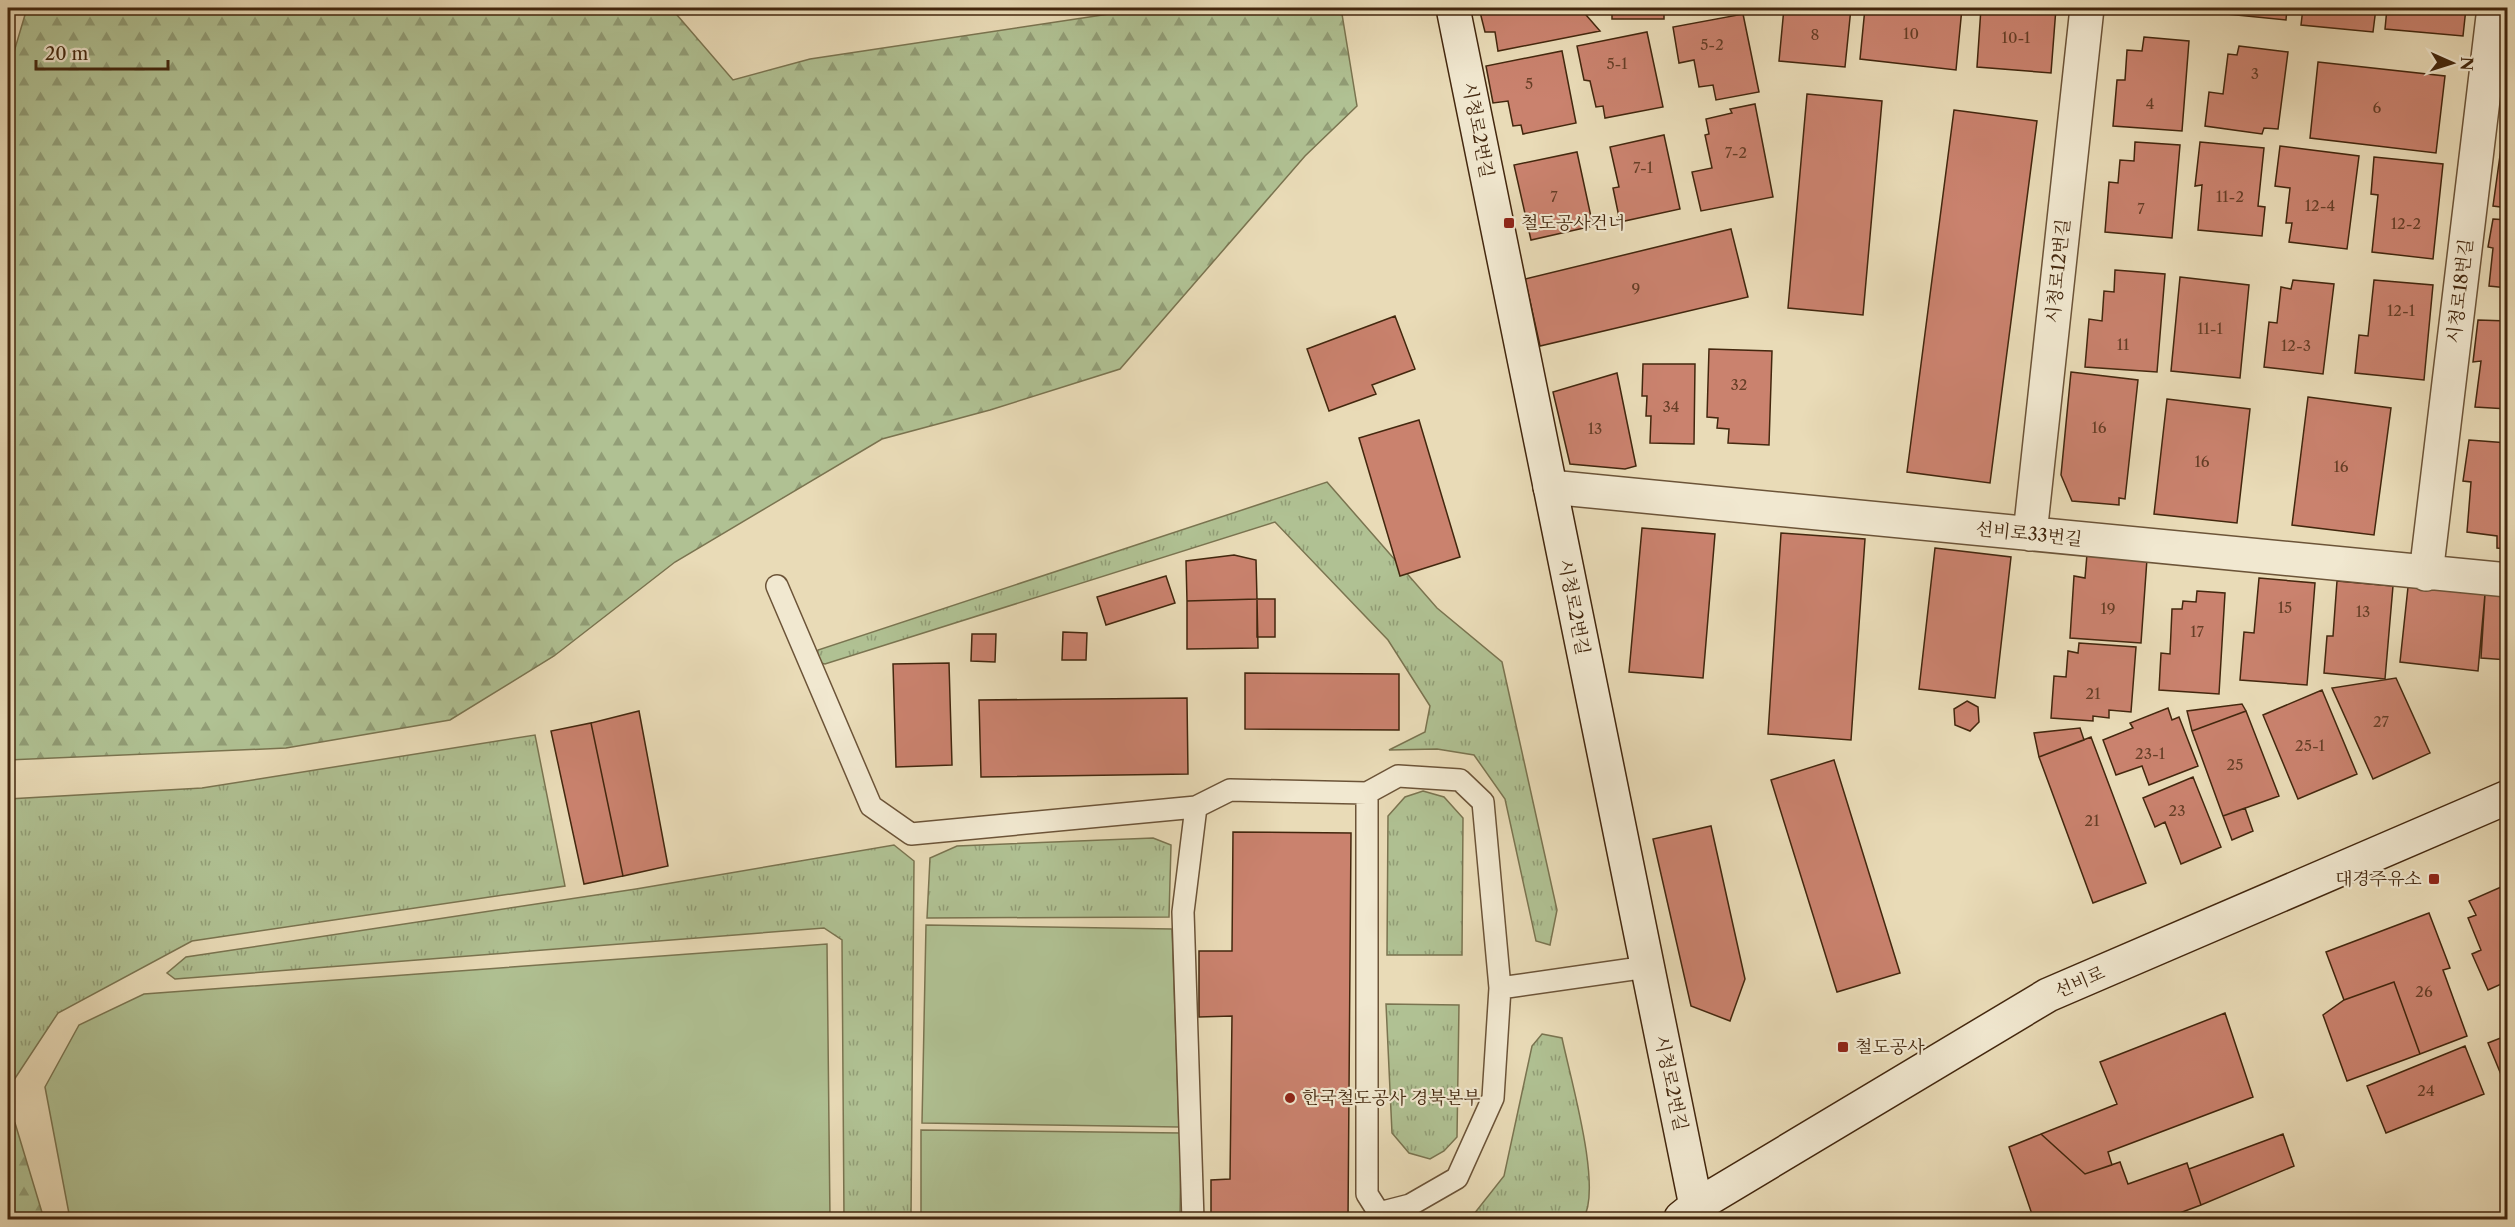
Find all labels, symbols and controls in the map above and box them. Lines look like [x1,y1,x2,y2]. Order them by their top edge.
house number: 10 [1903,24,1919,43]
house number: 8 [1811,25,1820,44]
house number: 10-1 [2002,28,2031,47]
scale bar [36,33,168,71]
north arrow [2422,33,2482,93]
house number: 5-2 [1700,35,1724,54]
text: 20 m [45,43,89,65]
house number: 5-1 [1606,54,1628,73]
text: N [2457,56,2477,71]
house number: 3 [2251,64,2259,83]
house number: 5 [1525,74,1533,93]
street label: 시청로2번길 [1458,80,1498,180]
house number: 4 [2146,94,2154,113]
house number: 6 [2373,98,2382,117]
house number: 7-2 [1725,143,1747,162]
house number: 7-1 [1633,158,1654,177]
house number: 7 [1550,187,1558,206]
house number: 11-2 [2216,187,2244,206]
house number: 12-4 [2305,196,2335,215]
house number: 7 [2137,199,2145,218]
place label: 철도공사건너 [1521,212,1625,234]
house number: 12-2 [2391,214,2421,233]
marker: 철도공사건너 [1502,216,1516,230]
street label: 시청로12번길 [2042,218,2074,324]
street label: 시청로18번길 [2443,237,2477,345]
house number: 9 [1632,279,1640,298]
house number: 12-1 [2387,301,2416,320]
house number: 11-1 [2197,319,2223,338]
house number: 11 [2117,335,2130,354]
house number: 12-3 [2281,336,2311,355]
house number: 32 [1731,375,1747,394]
house number: 34 [1663,397,1679,416]
house number: 16 [2091,418,2107,437]
house number: 13 [1588,419,1602,438]
house number: 16 [2194,452,2210,471]
house number: 16 [2333,457,2349,476]
street label: 선비로33번길 [1975,517,2083,551]
street label: 시청로2번길 [1554,557,1594,657]
house number: 15 [2278,598,2292,617]
house number: 19 [2100,599,2116,618]
house number: 13 [2356,602,2370,621]
house number: 17 [2190,622,2204,641]
house number: 21 [2086,684,2101,703]
house number: 27 [2373,712,2390,731]
house number: 25-1 [2295,736,2326,755]
house number: 23-1 [2135,744,2166,763]
house number: 25 [2227,755,2243,774]
house number: 23 [2169,801,2185,820]
house number: 21 [2085,811,2100,830]
place label: 대경주유소 [2335,868,2422,890]
marker: 대경주유소 [2427,872,2441,886]
street label: 선비로 [2052,962,2108,1002]
house number: 26 [2415,982,2433,1001]
street label: 시청로2번길 [1650,1033,1692,1133]
place label: 철도공사 [1855,1036,1925,1058]
marker: 철도공사 [1836,1040,1850,1054]
house number: 24 [2417,1081,2435,1100]
place label: 한국철도공사 경북본부 [1302,1087,1481,1109]
marker: 한국철도공사 경북본부 [1283,1091,1297,1105]

